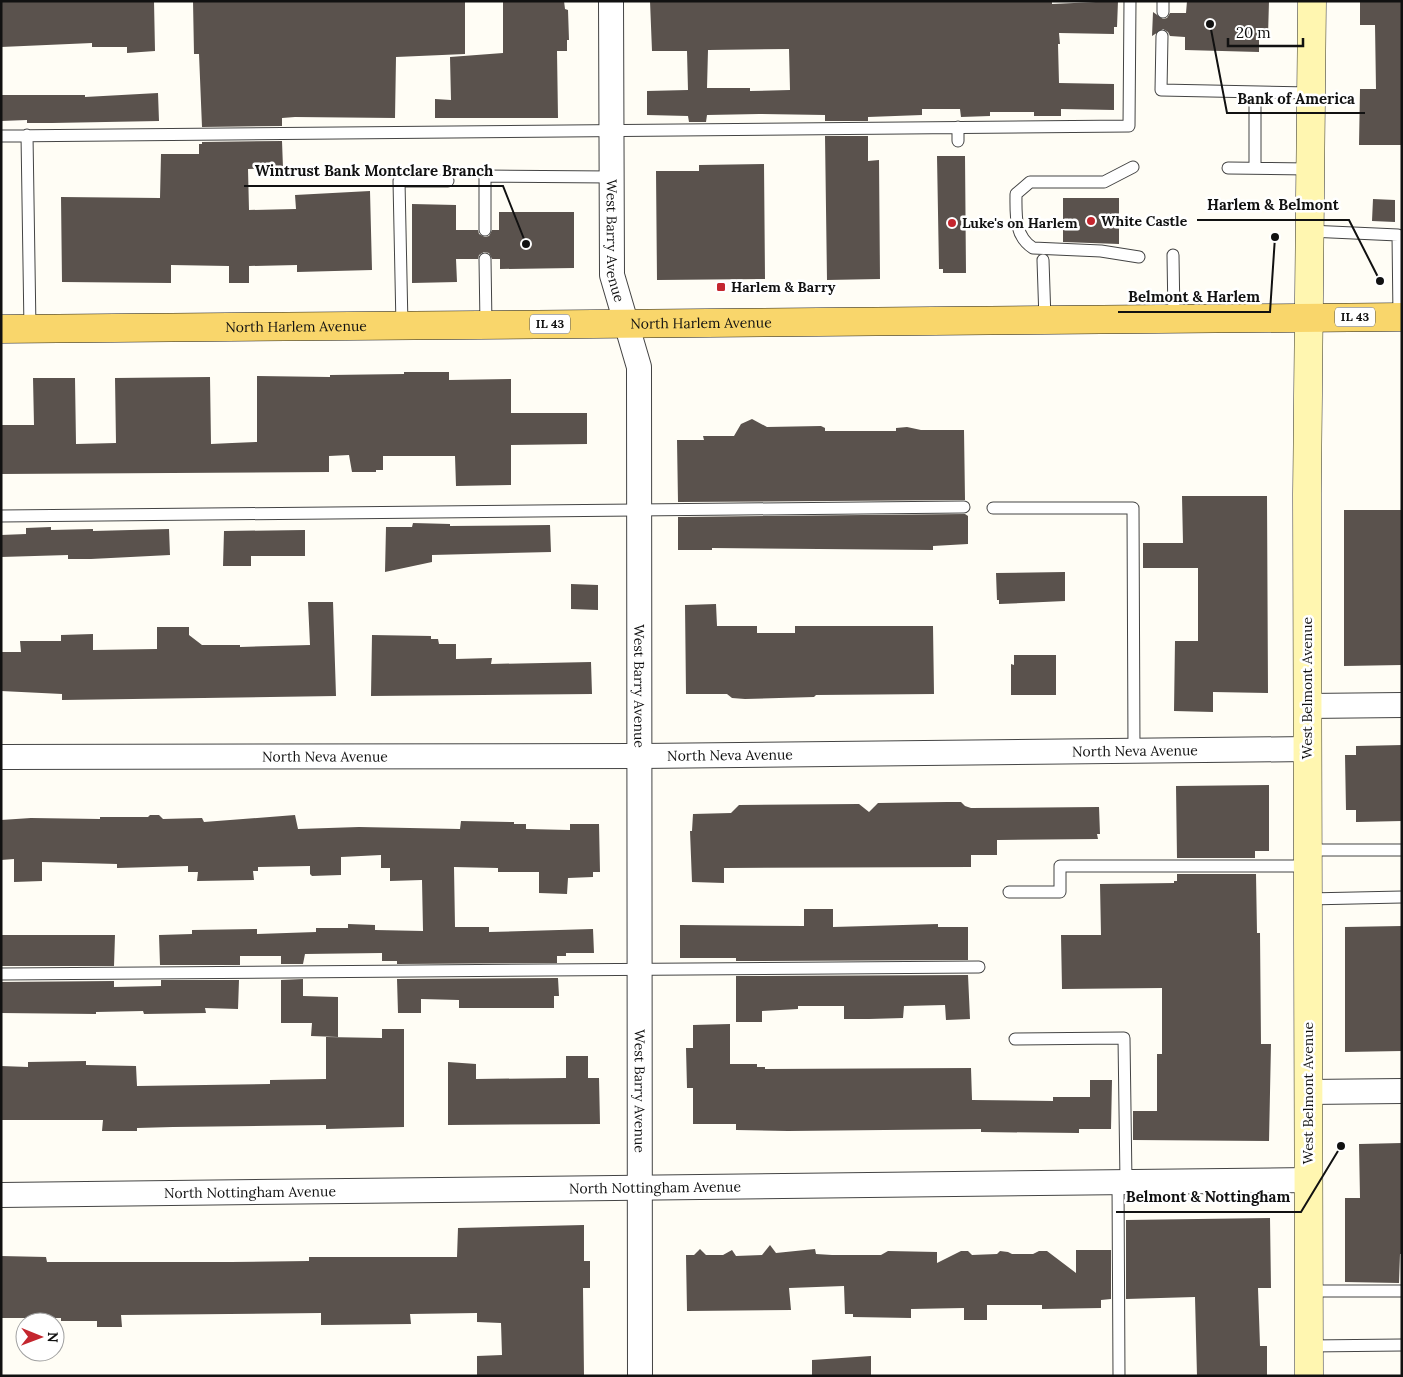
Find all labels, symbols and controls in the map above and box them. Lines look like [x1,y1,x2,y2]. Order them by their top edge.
scale bar [1228,15,1303,47]
text: 20 m [1236,23,1271,42]
callout: Bank of America [1227,83,1365,113]
text: Bank of America [1237,89,1355,108]
callout: Wintrust Bank Montclare Branch [244,156,503,186]
text: Wintrust Bank Montclare Branch [255,161,494,180]
street label: West Barry Avenue [603,179,629,305]
callout: Harlem & Belmont [1197,190,1349,220]
text: Harlem & Belmont [1207,195,1340,214]
place label: White Castle [1101,212,1188,230]
place label: Luke's on Harlem [962,214,1078,232]
marker: White Castle [1085,215,1097,227]
marker: Luke's on Harlem [946,217,958,229]
place label: Harlem & Barry [731,278,836,296]
marker: Harlem & Barry [715,281,727,293]
callout: Belmont & Harlem [1118,282,1270,312]
text: Belmont & Harlem [1128,287,1260,306]
road number: IL 43 [1335,308,1375,326]
street label: North Harlem Avenue [630,313,772,333]
road number: IL 43 [530,314,570,334]
street label: North Harlem Avenue [225,317,367,336]
street label: West Belmont Avenue [1298,616,1316,759]
street label: West Barry Avenue [630,624,648,748]
street label: North Neva Avenue [1072,741,1198,760]
street label: North Neva Avenue [667,745,793,765]
street label: North Neva Avenue [262,747,388,766]
street label: West Belmont Avenue [1299,1021,1317,1164]
street label: West Barry Avenue [631,1029,649,1153]
street label: North Nottingham Avenue [569,1178,741,1197]
street label: North Nottingham Avenue [164,1182,336,1202]
callout: Belmont & Nottingham [1116,1182,1301,1212]
text: Belmont & Nottingham [1126,1187,1290,1206]
north arrow [15,1312,65,1362]
text: N [44,1332,62,1343]

